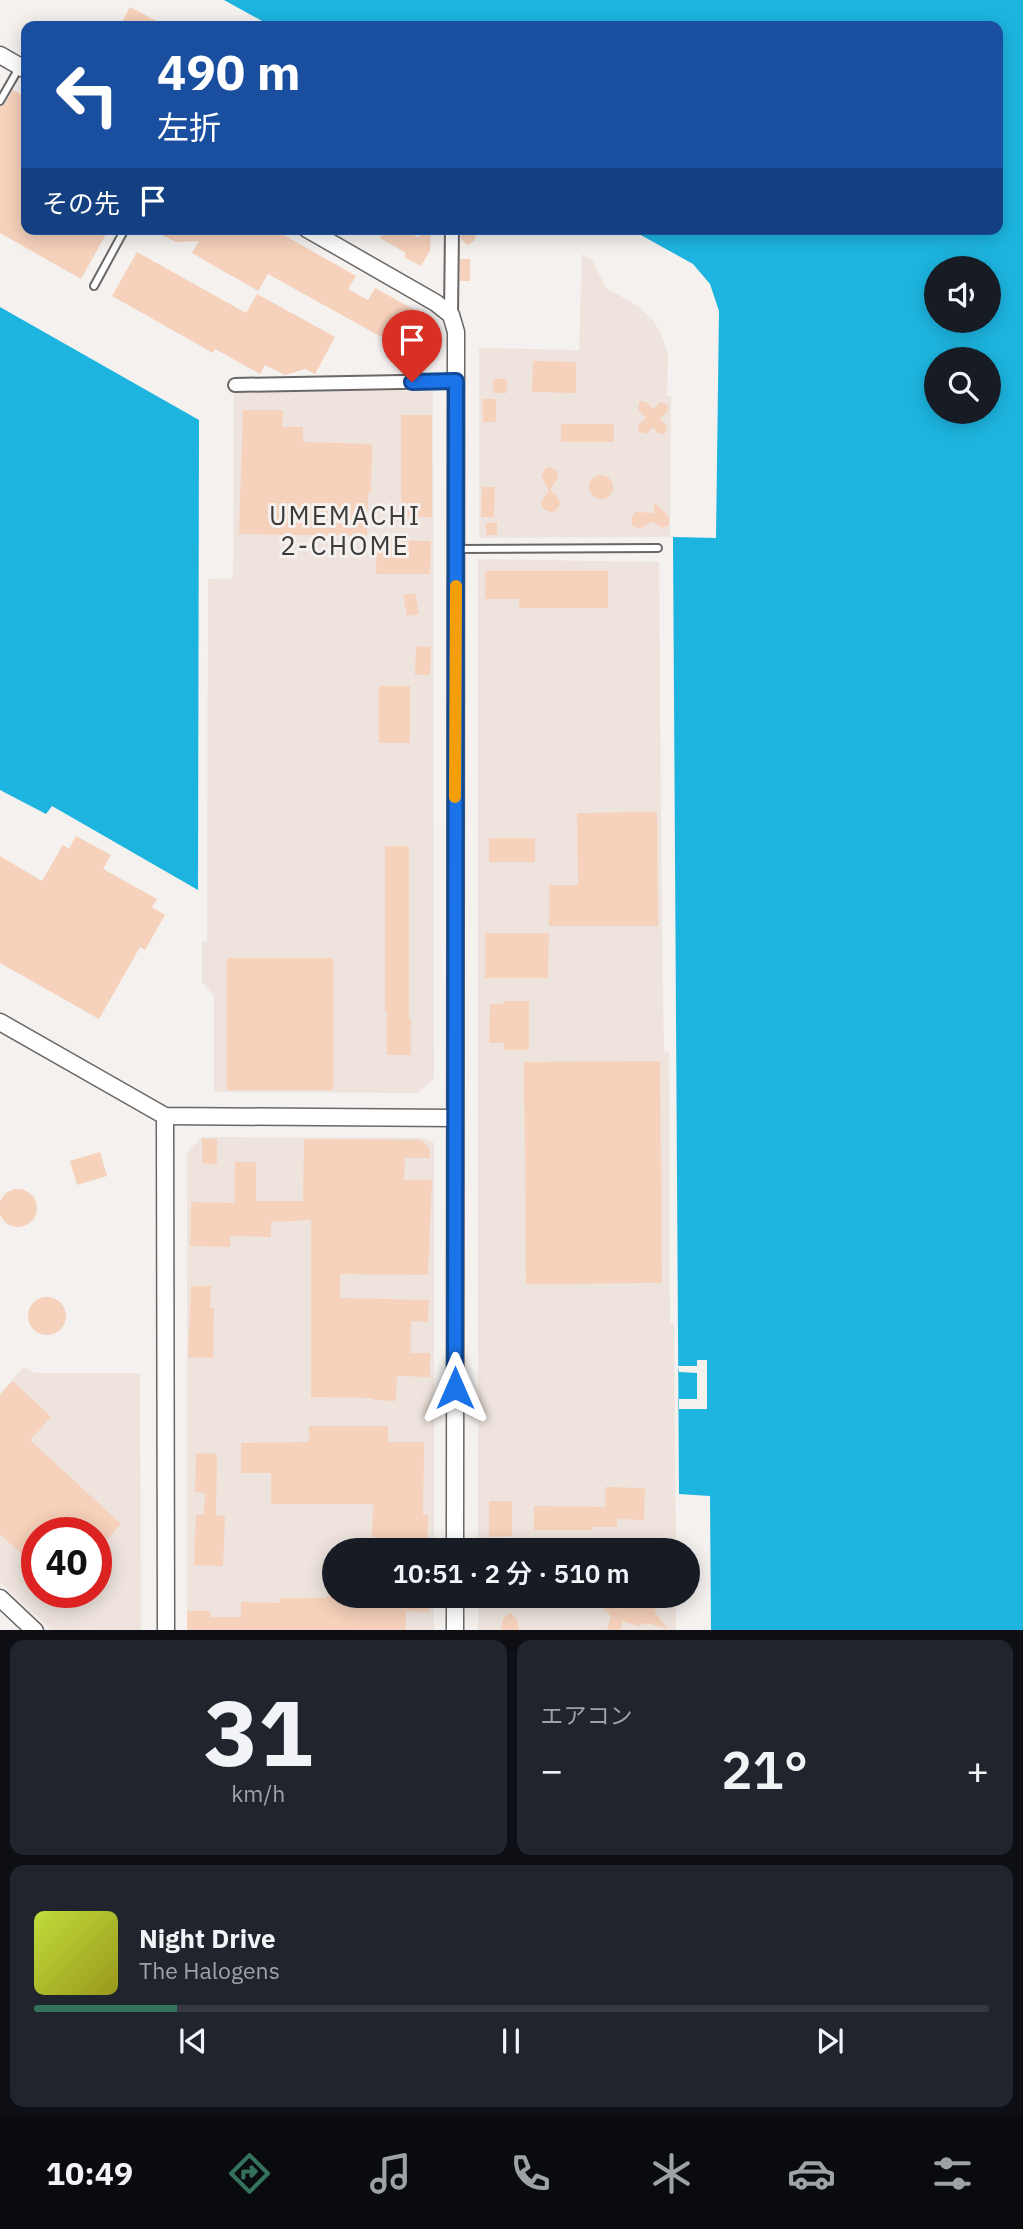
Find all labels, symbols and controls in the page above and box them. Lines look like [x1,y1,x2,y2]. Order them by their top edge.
text: 490 m [157,40,301,103]
icon: left [42,49,133,140]
text: 左折 [157,106,221,148]
icon: arrive [134,182,172,220]
text: その先 [42,186,120,220]
map controls [924,256,1001,424]
button: sound [924,256,1001,333]
pin [382,310,442,382]
icon: arrive [393,321,431,359]
button: search [924,347,1001,424]
district label: UMEMACHI 2-CHOME [269,498,421,562]
position arrow [418,1351,492,1425]
speed limit sign: 40 [21,1517,112,1608]
text: 10:51 · 2 分 · 510 m [392,1556,630,1590]
text: 31 [204,1673,313,1791]
text: エアコン [541,1700,633,1730]
text: 21° [721,1736,808,1803]
text: − [541,1745,563,1794]
text: + [966,1745,989,1794]
text: km/h [231,1778,285,1808]
text: Night Drive [139,1921,276,1955]
text: The Halogens [139,1955,280,1985]
icon: previous [174,2022,212,2060]
icon: pause [492,2022,530,2060]
icon: next [811,2022,849,2060]
icon: directions [225,2149,274,2198]
icon: music [366,2149,415,2198]
icon: phone [506,2149,555,2198]
icon: climate [647,2149,696,2198]
icon: car [787,2149,836,2198]
icon: filters [928,2149,977,2198]
text: 10:49 [46,2152,133,2194]

